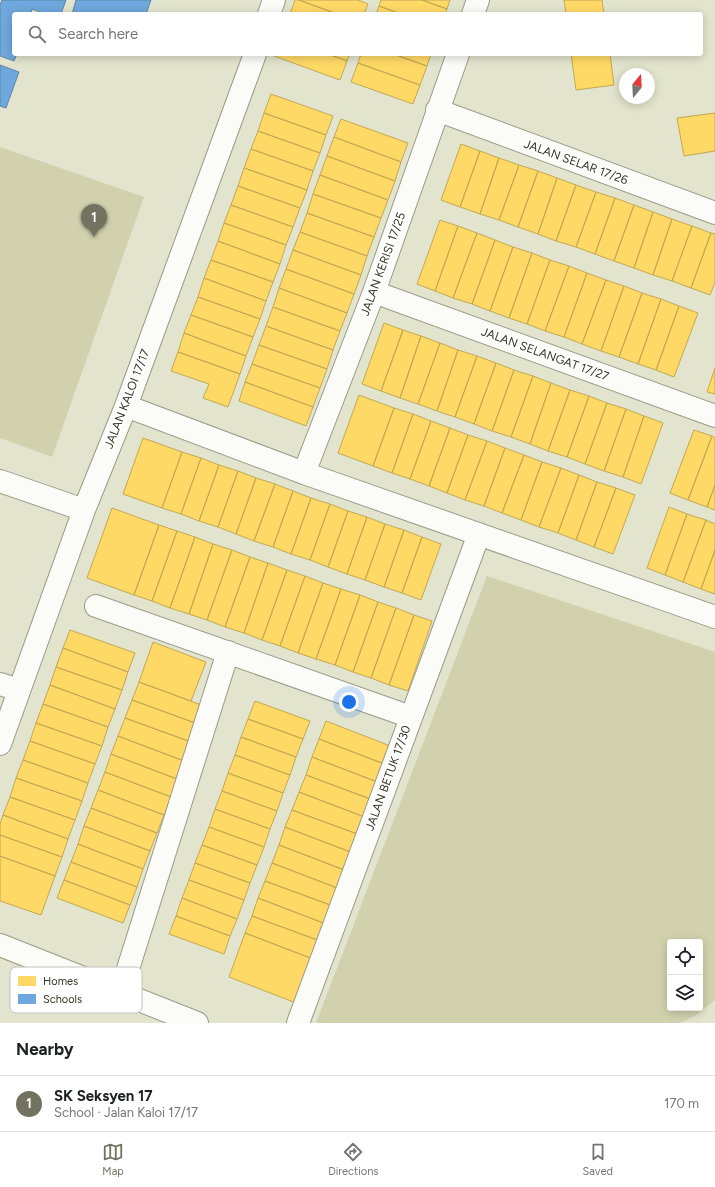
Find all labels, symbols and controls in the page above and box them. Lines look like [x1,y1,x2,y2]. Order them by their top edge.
search box [12,12,703,56]
icon: search [26,23,48,45]
text: Search here [58,25,138,43]
north arrow [619,68,655,104]
street label: JALAN SELAR 17/26 [522,137,630,187]
pin: 1 [81,204,107,237]
street label: JALAN KERISI 17/25 [358,210,408,318]
street label: JALAN SELANGAT 17/27 [479,324,611,384]
street label: JALAN KALOI 17/17 [102,347,153,451]
your location [339,692,359,712]
street label: JALAN BETUK 17/30 [362,723,414,833]
map controls [667,939,703,1011]
button: locate [667,939,703,975]
legend [10,967,142,1013]
text: Homes [43,975,78,988]
button: layers [667,975,703,1011]
text: Schools [43,993,82,1006]
text: Nearby [16,1039,74,1059]
text: SK Seksyen 17 [54,1087,153,1105]
text: 1 [26,1096,32,1111]
text: 170 m [664,1096,699,1111]
text: School · Jalan Kaloi 17/17 [54,1105,198,1120]
tab: Map [102,1141,124,1178]
tab: Directions [328,1141,378,1178]
tab: Saved [583,1141,613,1178]

